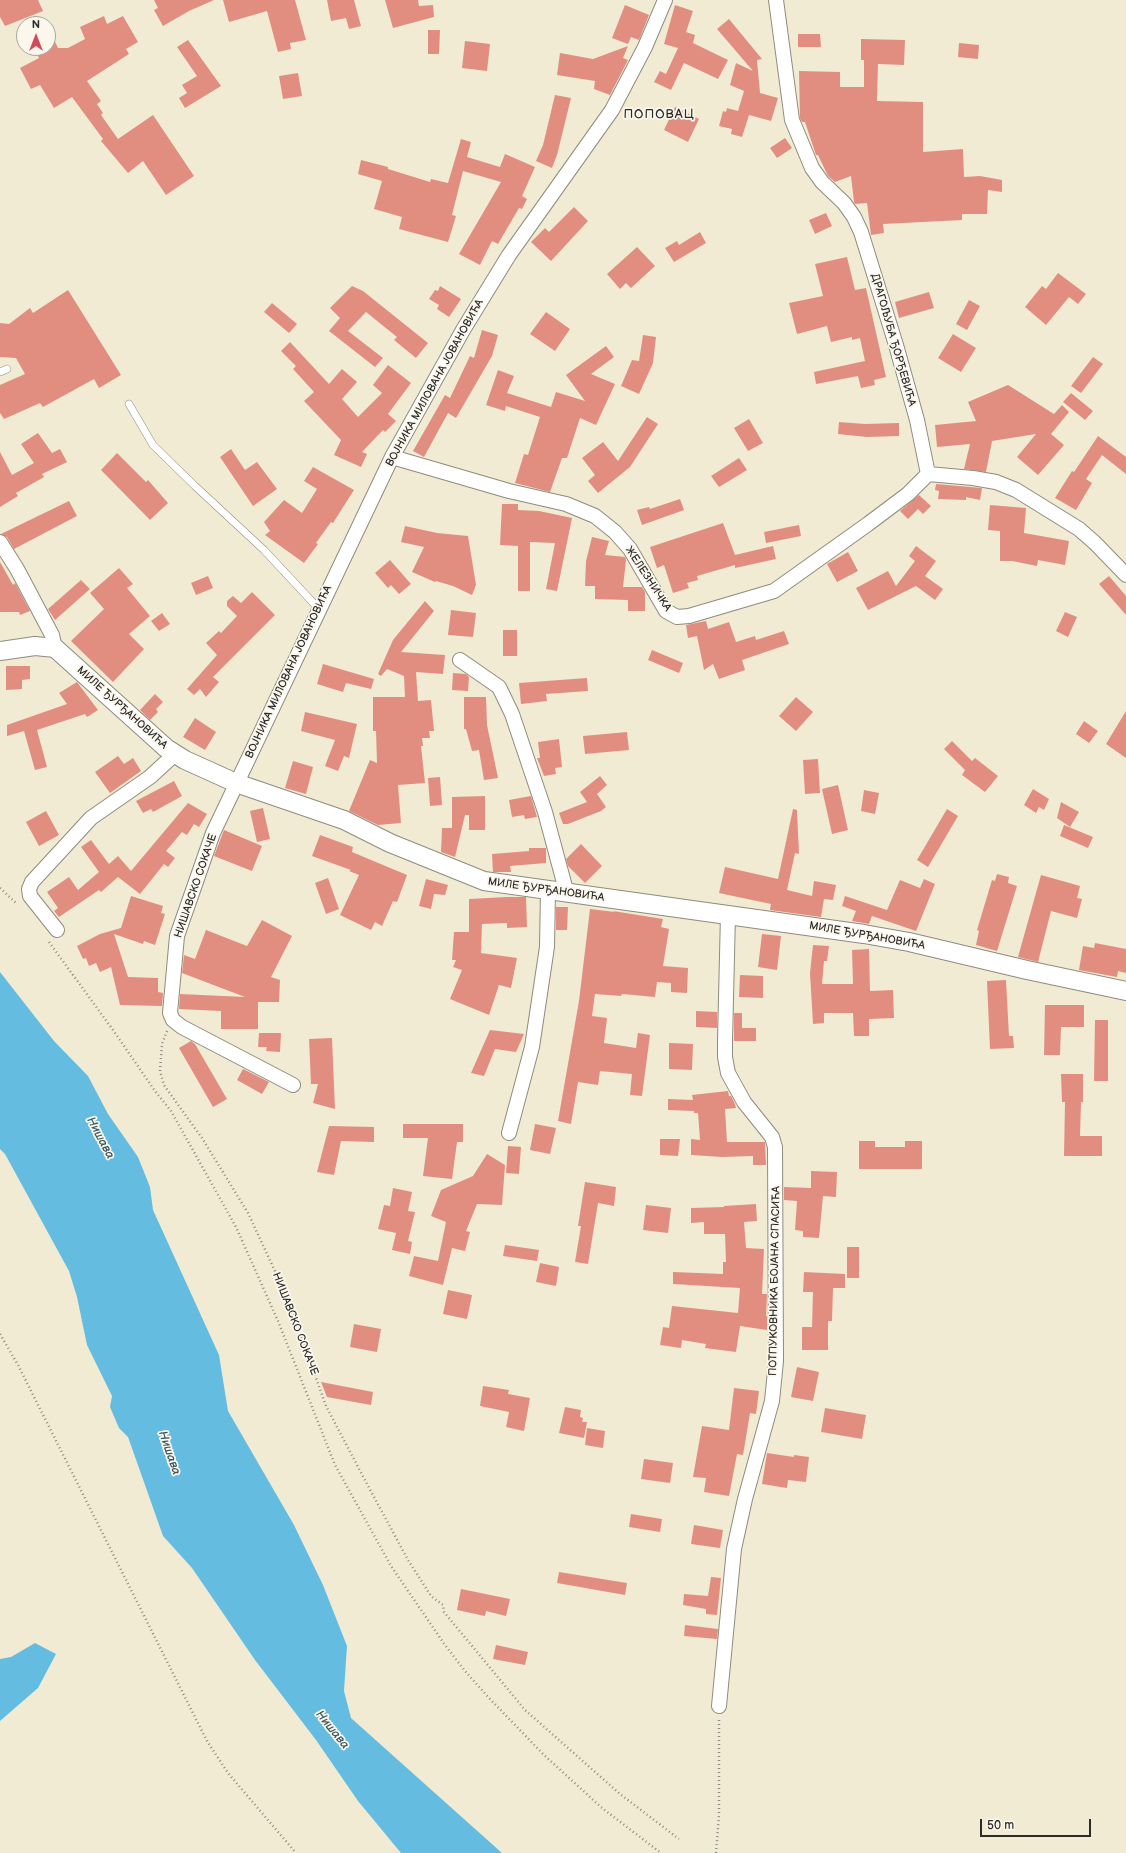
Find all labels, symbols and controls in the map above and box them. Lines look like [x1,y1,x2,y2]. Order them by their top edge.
north arrow [16,16,56,56]
text: N [32,18,40,31]
district label: ПОПОВАЦ [623,107,695,123]
street label: ДРАГОЉУБА ЂОРЂЕВИЋА [868,272,918,408]
street label: ВОЈНИКА МИЛОВАНА ЈОВАНОВИЋА [383,297,487,469]
street label: ЖЕЛЕЗНИЧКА [622,544,674,614]
street label: ВОЈНИКА МИЛОВАНА ЈОВАНОВИЋА [243,583,335,761]
street label: МИЛЕ ЂУРЂАНОВИЋА [74,664,170,752]
street label: НИШАВСКО СОКАЧЕ [172,832,220,940]
street label: МИЛЕ ЂУРЂАНОВИЋА [487,875,605,905]
street label: МИЛЕ ЂУРЂАНОВИЋА [808,919,926,953]
water label: Нишава [83,1115,117,1161]
street label: ПОТПУКОВНИКА БОЈАНА СПАСИЋА [767,1186,783,1376]
street label: НИШАВСКО СОКАЧЕ [269,1271,321,1377]
water label: Нишава [155,1429,183,1477]
water label: Нишава [312,1708,352,1752]
scale bar [982,1811,1093,1837]
text: 50 m [987,1818,1014,1833]

